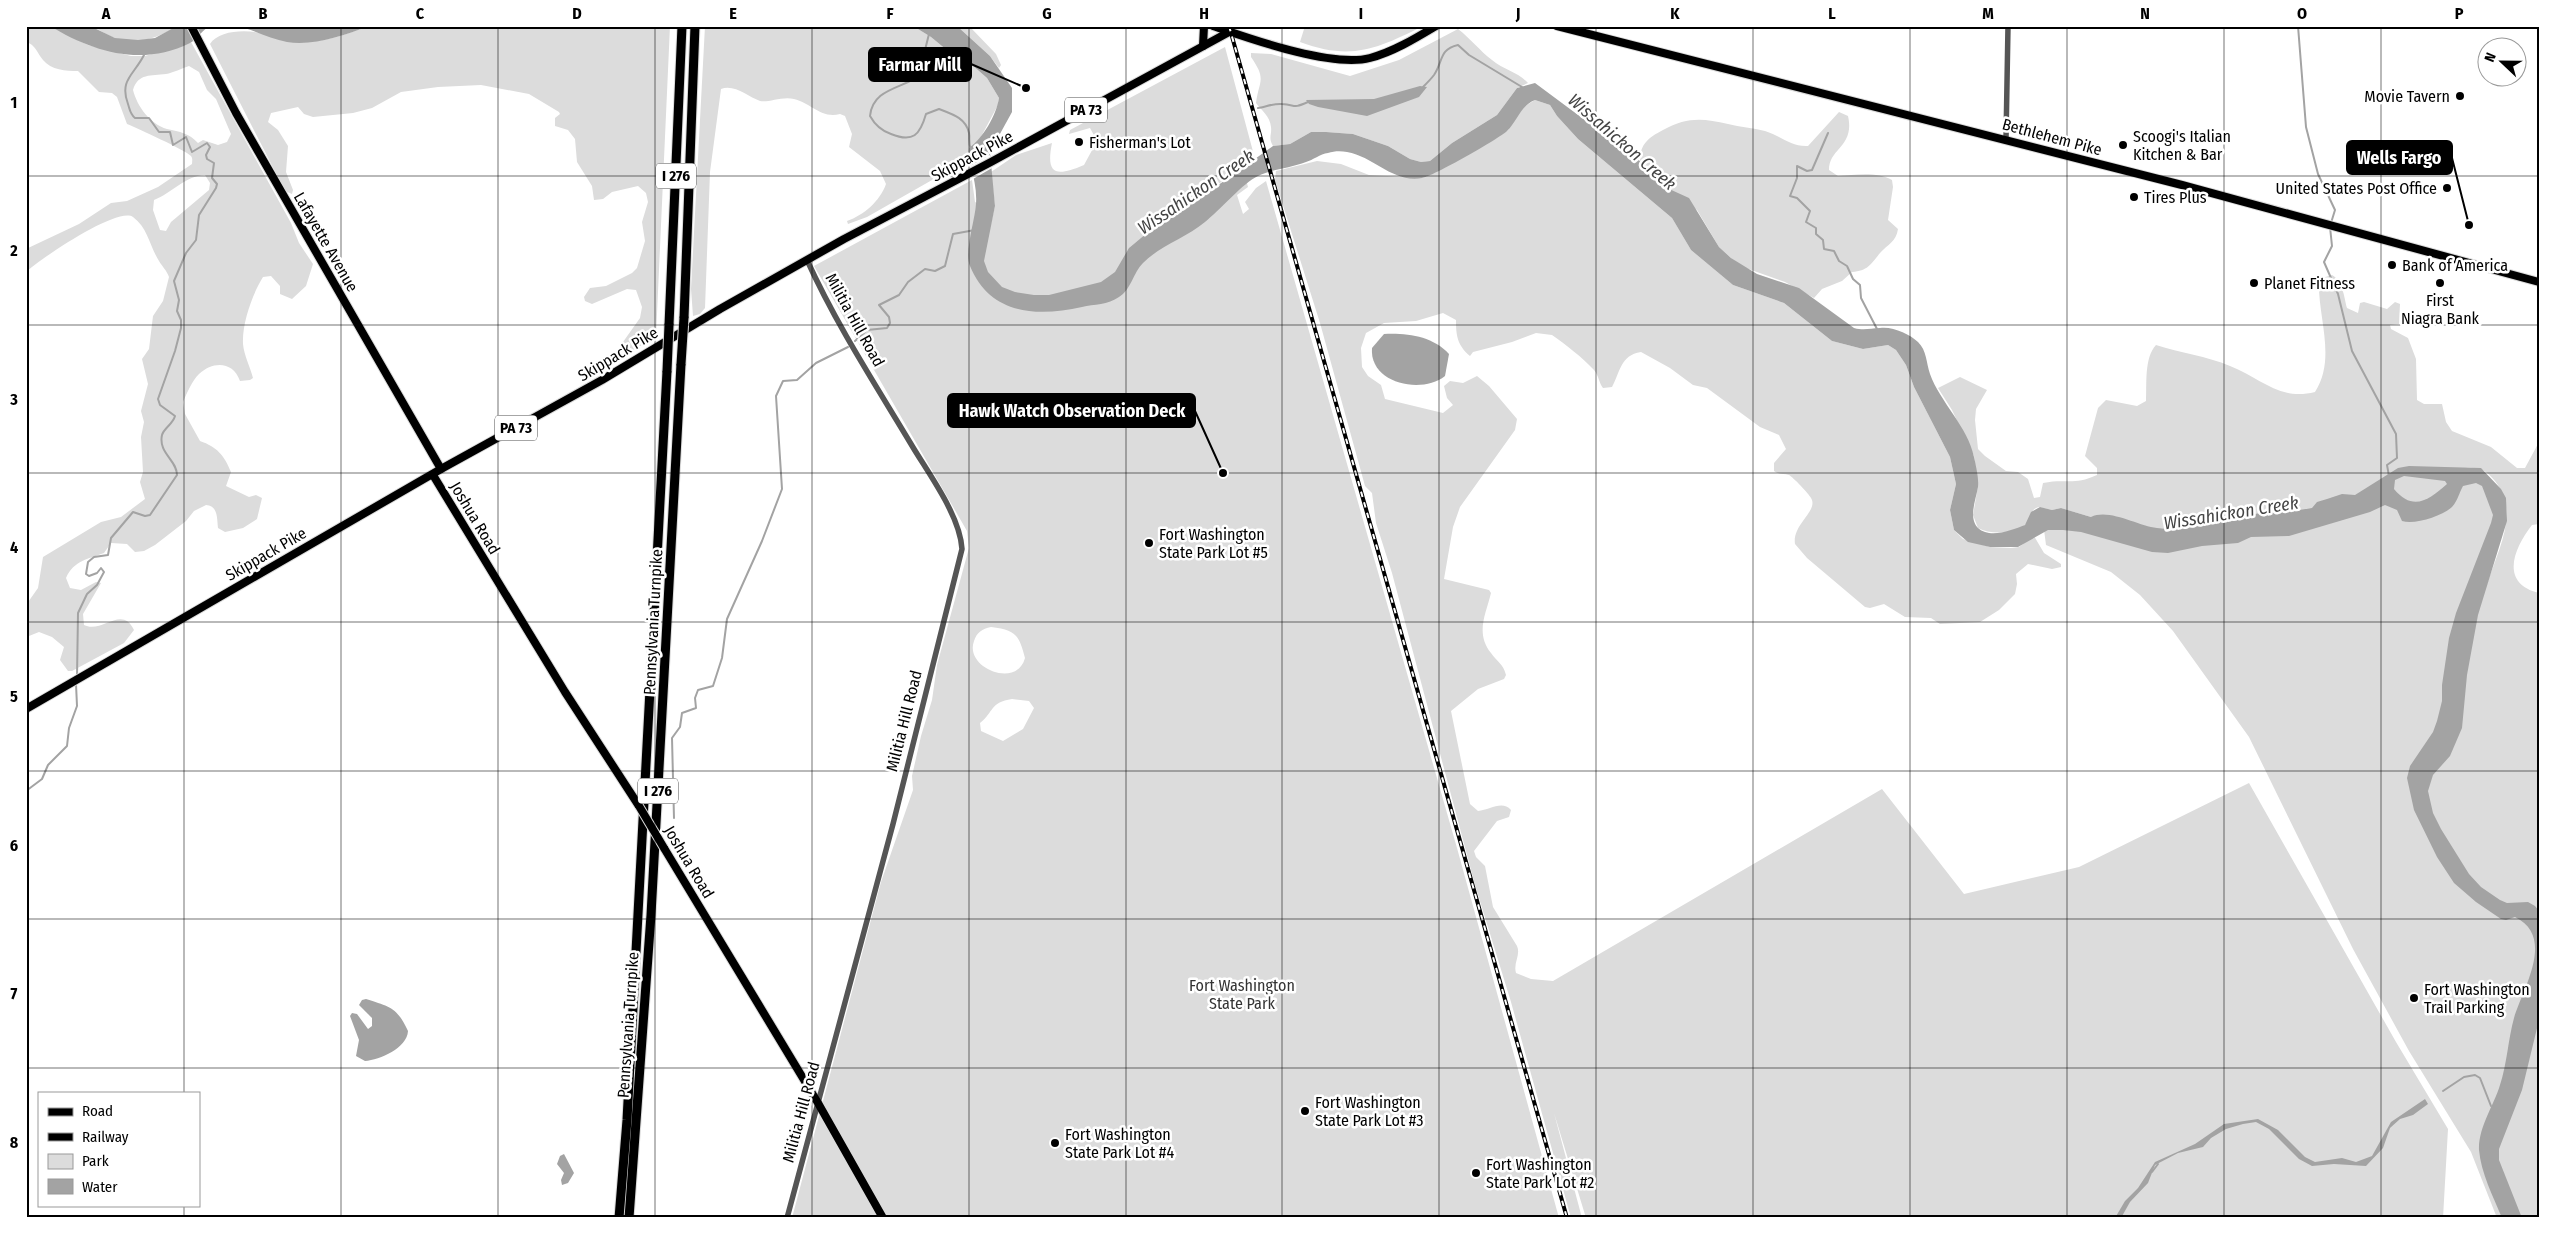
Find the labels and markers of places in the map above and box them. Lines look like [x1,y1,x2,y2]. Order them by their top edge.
callout: Farmar Mill [869,48,971,81]
place label: Movie Tavern [2364,87,2450,106]
marker: Movie Tavern [2454,90,2466,102]
place label: Scoogi's Italian Kitchen & Bar [2133,127,2231,164]
place label: Fisherman's Lot [1089,133,1192,152]
marker: Fisherman's Lot [1073,136,1085,148]
marker: Scoogi's Italian Kitchen & Bar [2117,139,2129,151]
callout: Wells Fargo [2347,141,2452,174]
place label: United States Post Office [2276,179,2437,198]
marker: United States Post Office [2441,182,2453,194]
place label: Tires Plus [2144,188,2207,207]
marker: Tires Plus [2128,191,2140,203]
place label: Bank of America [2402,256,2508,275]
marker: Bank of America [2386,259,2398,271]
place label: Planet Fitness [2264,274,2355,293]
marker: Planet Fitness [2248,277,2260,289]
marker: First Niagra Bank [2434,277,2446,289]
place label: First Niagra Bank [2401,291,2480,328]
callout: Hawk Watch Observation Deck [948,394,1195,427]
place label: Fort Washington State Park Lot #5 [1159,525,1268,562]
marker: Fort Washington State Park Lot #5 [1143,537,1155,549]
place label: Fort Washington Trail Parking [2424,980,2530,1017]
marker: Fort Washington Trail Parking [2408,992,2420,1004]
place label: Fort Washington State Park Lot #3 [1315,1093,1424,1130]
marker: Fort Washington State Park Lot #3 [1299,1105,1311,1117]
place label: Fort Washington State Park Lot #4 [1065,1125,1174,1162]
marker: Fort Washington State Park Lot #4 [1049,1137,1061,1149]
place label: Fort Washington State Park Lot #2 [1486,1155,1594,1192]
marker: Fort Washington State Park Lot #2 [1470,1167,1482,1179]

